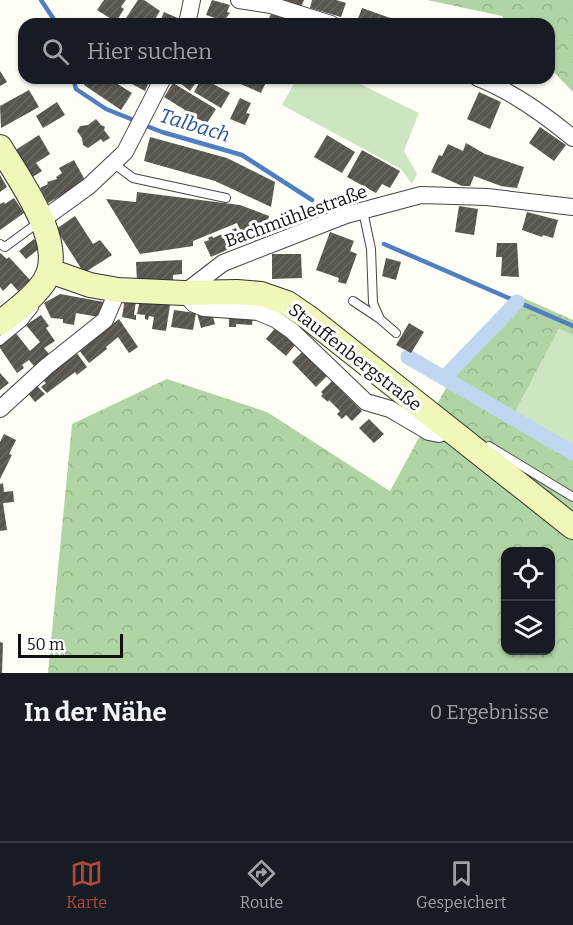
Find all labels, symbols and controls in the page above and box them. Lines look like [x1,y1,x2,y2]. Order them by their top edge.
search box [18,18,555,84]
icon: search [39,35,72,68]
text: Hier suchen [87,38,212,65]
water label: Talbach [157,103,233,147]
street label: Bachmühlestraße [222,180,370,252]
street label: Stauffenbergstraße [284,298,426,416]
map controls [501,547,555,655]
button: locate [501,547,555,601]
button: layers [501,601,555,655]
scale bar [18,631,123,658]
text: 50 m [27,635,64,654]
text: In der Nähe [24,697,167,728]
text: 0 Ergebnisse [429,700,549,724]
tab: Karte [66,857,107,912]
tab: Route [240,857,283,912]
tab: Gespeichert [416,857,507,912]

